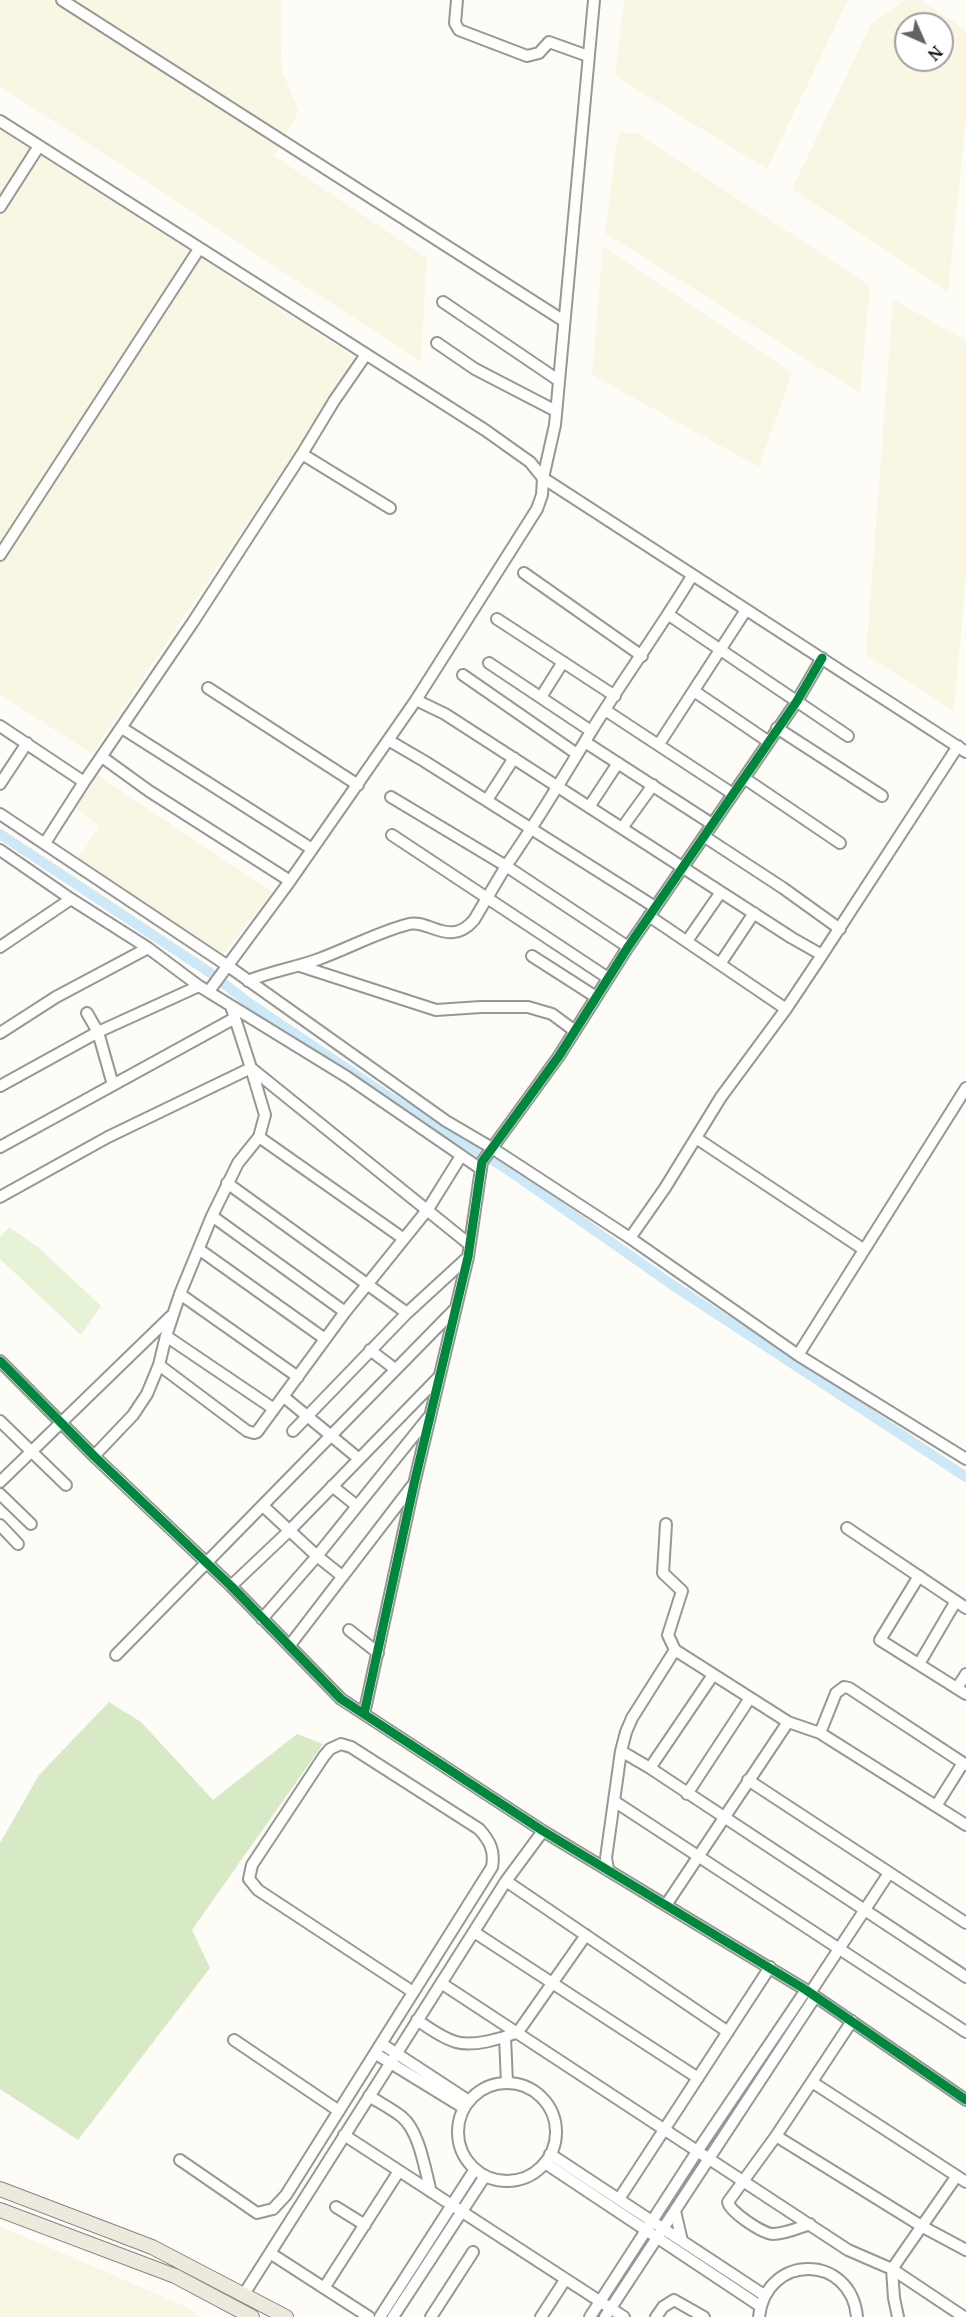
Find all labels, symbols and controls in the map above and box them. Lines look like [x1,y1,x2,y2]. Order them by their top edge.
north arrow [894,12,954,72]
text: N [923,41,948,66]

